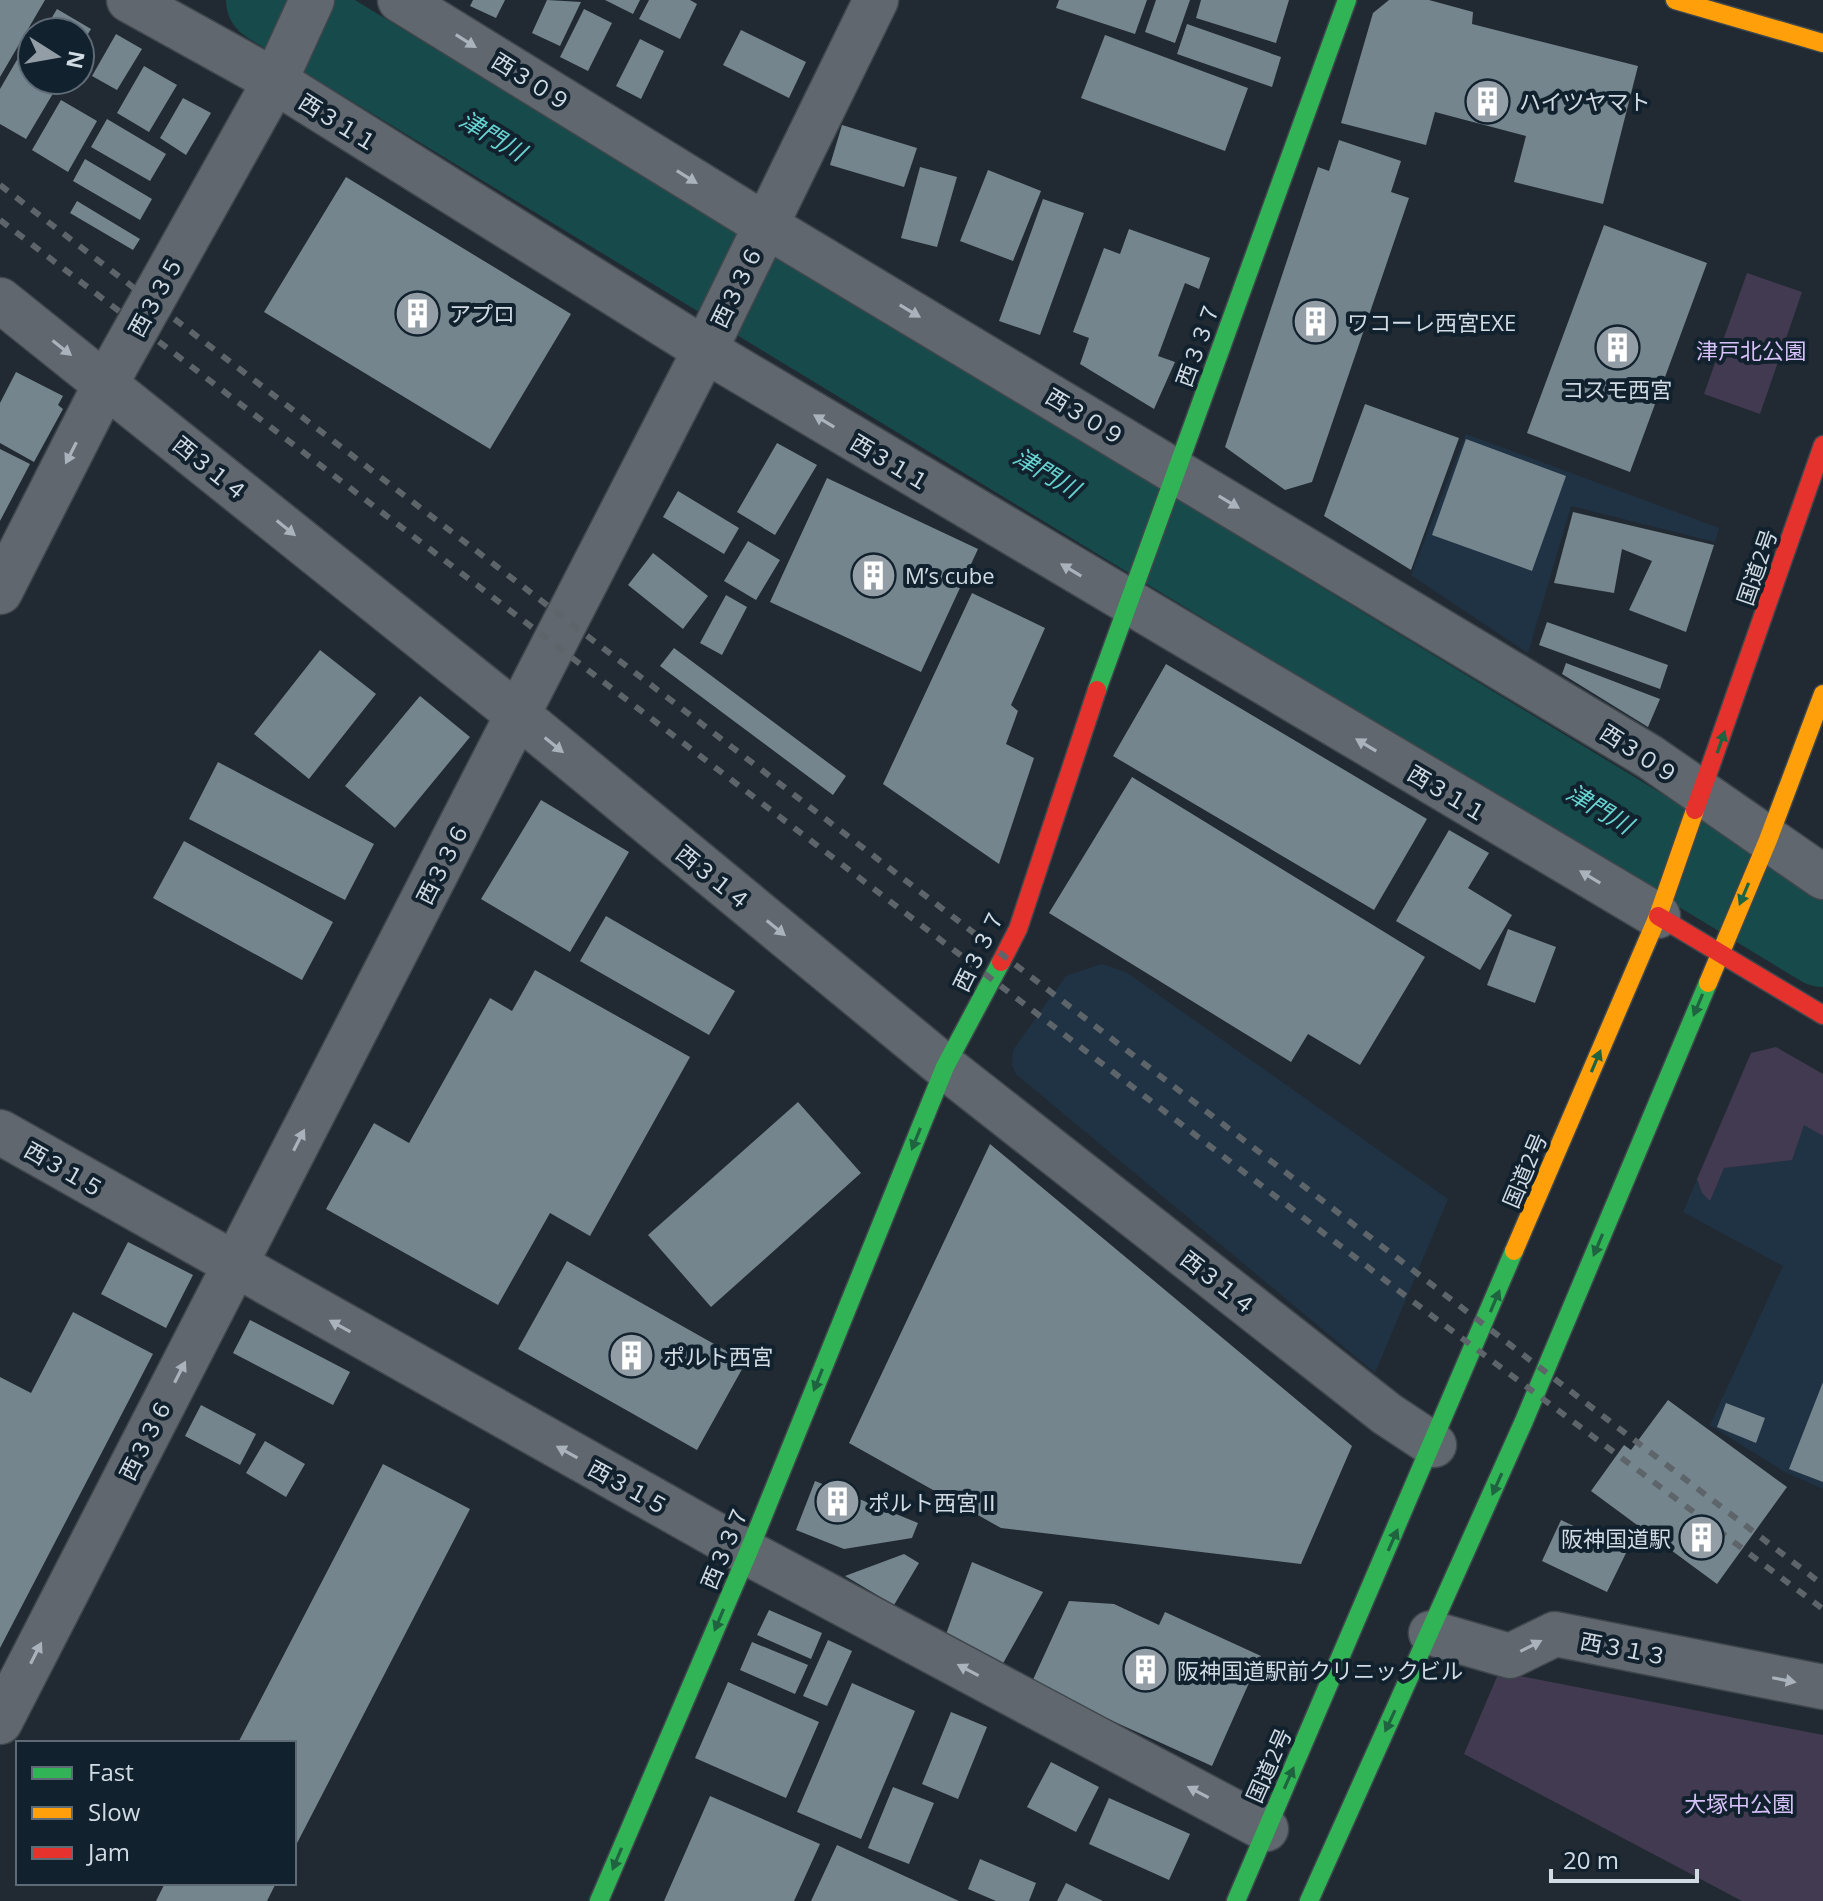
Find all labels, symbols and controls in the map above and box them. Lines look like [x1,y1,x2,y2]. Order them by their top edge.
north arrow [16,16,96,96]
one-way arrow [455,34,477,48]
street label: 西３０９ [487,45,577,117]
text: N [60,48,93,72]
building icon: ハイツヤマト [1464,77,1512,125]
street label: 西３１１ [294,86,384,158]
place label: ハイツヤマト [1519,86,1651,116]
water label: 津門川 [454,102,535,169]
one-way arrow [677,170,698,185]
street label: 西３３６ [703,240,769,332]
street label: 西３３５ [121,250,189,342]
building icon: アプロ [394,289,442,337]
place label: アプロ [449,298,515,328]
street label: 西３３７ [1168,298,1226,390]
building icon: ワコーレ西宮EXE [1292,298,1340,346]
one-way arrow [899,304,921,318]
place label: ワコーレ西宮EXE [1347,307,1516,337]
building icon: コスモ西宮 [1593,324,1641,372]
park label: 津戸北公園 [1696,335,1806,365]
one-way arrow [52,340,72,356]
place label: コスモ西宮 [1562,374,1672,404]
street label: 西３０９ [1041,380,1131,452]
one-way arrow [813,414,835,428]
street label: 西３１１ [846,426,936,498]
street label: 西３１４ [167,429,255,507]
water label: 津門川 [1008,439,1089,506]
one-way arrow [64,441,78,464]
one-way arrow [1218,494,1241,509]
one-way arrow [276,520,296,536]
street label: 国道2号 [1729,525,1783,609]
building icon: M’s cube [850,551,898,599]
place label: M’s cube [905,560,995,590]
one-way arrow [1060,563,1082,577]
street label: 西３０９ [1595,716,1685,790]
one-way arrow [1715,730,1727,754]
one-way arrow [544,736,564,753]
one-way arrow [1355,738,1377,752]
street label: 西３１１ [1403,757,1493,829]
water label: 津門川 [1561,775,1642,842]
street label: 西３３６ [409,817,475,909]
street label: 西３１４ [670,838,758,916]
one-way arrow [1579,871,1601,885]
one-way arrow [1738,882,1751,906]
street label: 西３３７ [945,904,1011,996]
one-way arrow [766,919,786,936]
one-way arrow [1691,993,1704,1016]
one-way arrow [1590,1049,1603,1073]
one-way arrow [909,1127,922,1151]
street label: 国道2号 [1495,1128,1553,1212]
one-way arrow [292,1129,305,1152]
street label: 西３１５ [19,1134,111,1204]
one-way arrow [1591,1233,1604,1257]
street label: 西３１４ [1175,1243,1263,1321]
one-way arrow [1489,1289,1502,1312]
one-way arrow [329,1319,351,1333]
building icon: ポルト西宮 [608,1332,656,1380]
place label: ポルト西宮 [663,1341,773,1371]
one-way arrow [173,1360,187,1383]
one-way arrow [811,1368,824,1392]
street label: 西３３６ [112,1393,178,1485]
one-way arrow [556,1446,578,1460]
street label: 西３１５ [583,1453,675,1521]
one-way arrow [1490,1472,1503,1496]
building icon: ポルト西宮Ⅱ [813,1478,861,1526]
place label: ポルト西宮Ⅱ [868,1487,1000,1517]
street label: 西３３７ [693,1501,755,1593]
building icon: 阪神国道駅 [1678,1514,1726,1562]
place label: 阪神国道駅 [1561,1523,1671,1553]
one-way arrow [1386,1528,1399,1551]
one-way arrow [712,1608,725,1632]
street label: 西３１３ [1578,1625,1670,1671]
one-way arrow [1520,1639,1543,1652]
one-way arrow [29,1641,42,1664]
building icon: 阪神国道駅前クリニックビル [1122,1646,1170,1694]
place label: 阪神国道駅前クリニックビル [1177,1655,1463,1685]
one-way arrow [957,1663,979,1677]
one-way arrow [1772,1674,1797,1686]
one-way arrow [1383,1710,1397,1733]
street label: 国道2号 [1238,1723,1298,1807]
legend [16,1741,296,1885]
text: Fast [88,1755,134,1788]
one-way arrow [1282,1766,1295,1790]
one-way arrow [1186,1785,1209,1798]
park label: 大塚中公園 [1684,1788,1794,1818]
text: Slow [88,1795,141,1828]
scale bar [1551,1833,1697,1883]
text: Jam [86,1835,130,1868]
text: 20 m [1563,1843,1619,1876]
one-way arrow [610,1847,623,1871]

